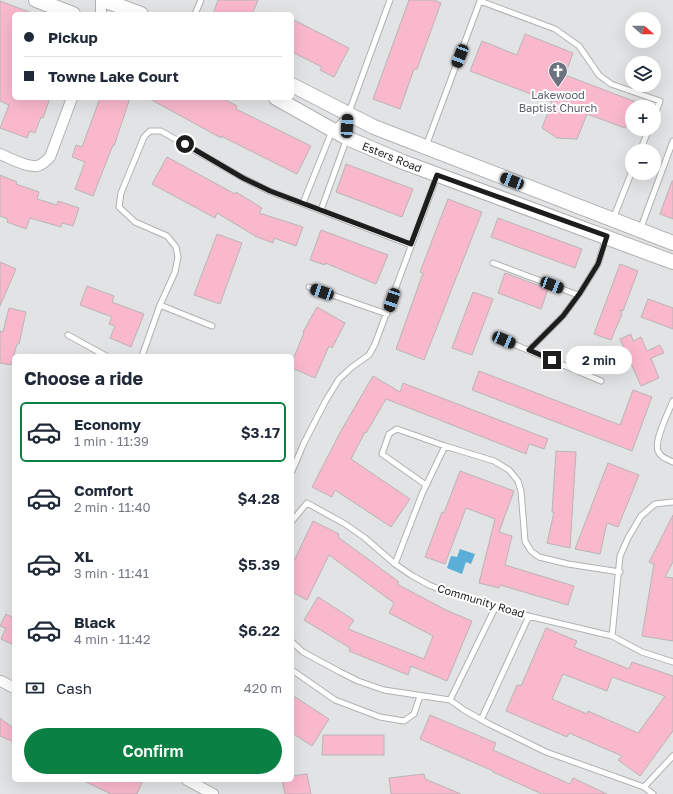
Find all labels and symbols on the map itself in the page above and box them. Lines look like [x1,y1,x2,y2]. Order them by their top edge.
north arrow [625,12,661,48]
car [450,43,470,69]
church icon: Lakewood Baptist Church [547,60,569,88]
place label: Lakewood Baptist Church [519,88,597,114]
car [340,114,354,138]
route start [176,135,194,153]
street label: Esters Road [360,139,424,174]
car [499,171,525,191]
car [539,275,565,295]
car [309,282,335,302]
car [382,287,402,313]
car [491,330,517,350]
callout: 2 min [566,346,632,374]
route end [543,351,561,369]
street label: Community Road [436,581,526,620]

